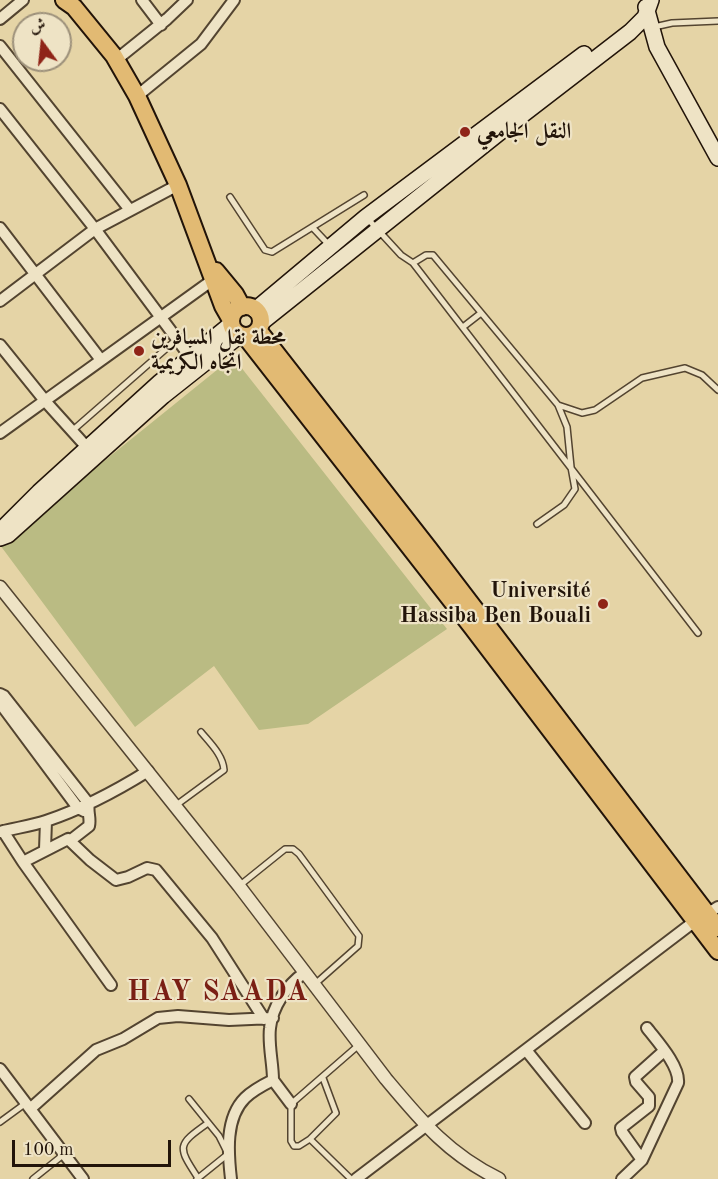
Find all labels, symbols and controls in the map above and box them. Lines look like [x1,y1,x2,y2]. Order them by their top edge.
north arrow [12,12,72,72]
text: ش [28,17,48,36]
place label: النقل الجامعي [477,119,571,145]
marker: النقل الجامعي [458,125,472,139]
place label: محطة نقل المسافرين اتجاه الكريمية [151,325,285,376]
marker: محطة نقل المسافرين اتجاه الكريمية [132,344,146,358]
place label: Université Hassiba Ben Bouali [400,578,591,630]
marker: Université Hassiba Ben Bouali [596,597,610,611]
district label: HAY SAADA [127,976,309,1010]
scale bar [15,1128,174,1166]
text: 100 m [23,1141,74,1159]

